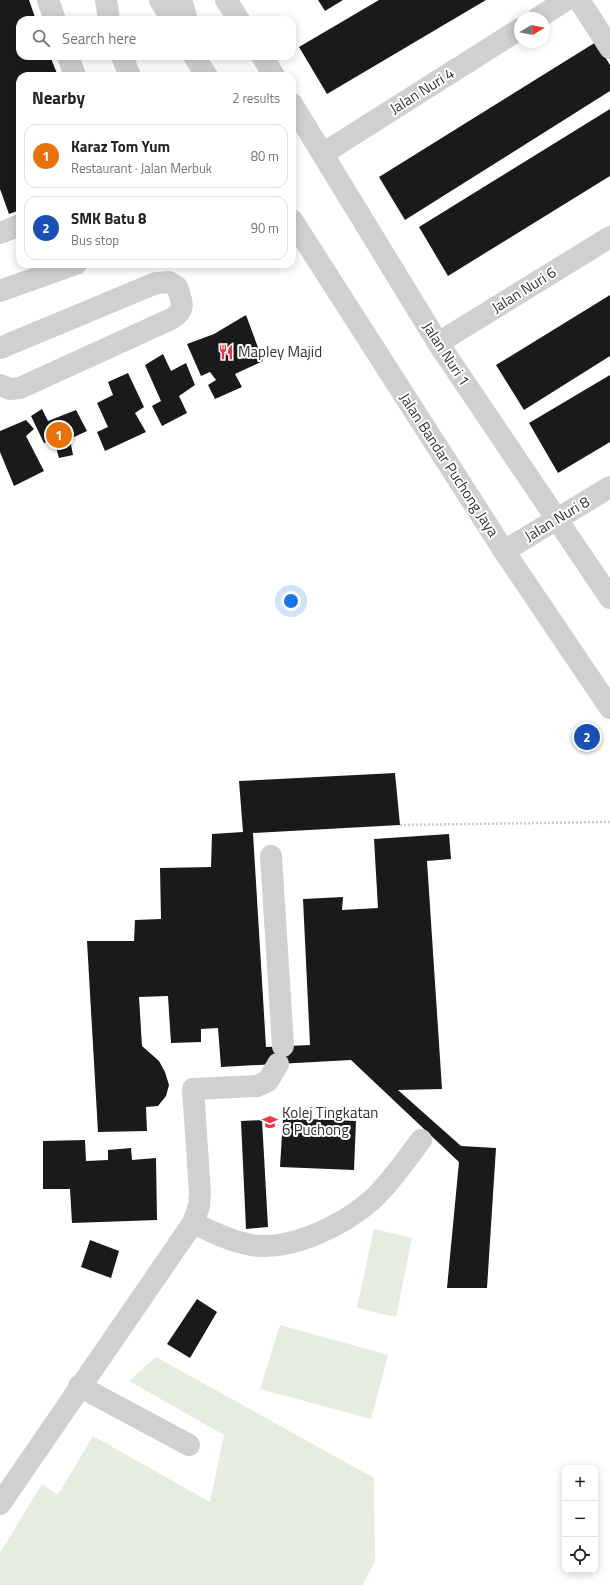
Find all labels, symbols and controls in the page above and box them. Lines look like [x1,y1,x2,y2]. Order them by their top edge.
north arrow [514,12,550,48]
search box [16,16,296,60]
icon: search [30,27,52,49]
text: Search here [62,27,136,50]
street label: Jalan Nuri 4 [385,62,459,120]
text: Nearby [32,85,85,111]
text: 2 results [232,88,280,108]
text: Karaz Tom Yum [71,135,170,158]
text: 1 [42,146,50,166]
text: 80 m [251,146,279,166]
text: Restaurant · Jalan Merbuk [71,158,212,178]
text: SMK Batu 8 [71,207,146,230]
text: 2 [42,218,50,238]
text: 90 m [251,218,279,238]
text: Bus stop [71,230,119,250]
street label: Jalan Nuri 6 [487,261,561,319]
street label: Jalan Nuri 1 [417,317,476,390]
place label: Mapley Majid [238,340,322,363]
restaurant icon: Mapley Majid [217,343,235,361]
street label: Jalan Bandar Puchong Jaya [394,388,505,542]
pin: 1 [46,420,72,450]
street label: Jalan Nuri 8 [520,490,594,547]
your location [281,591,301,611]
pin: 2 [574,722,600,752]
place label: Kolej Tingkatan 6 Puchong [282,1101,378,1141]
school or university icon: Kolej Tingkatan 6 Puchong [261,1113,279,1131]
map controls [562,1465,598,1573]
button: + [562,1465,598,1501]
button: − [562,1501,598,1537]
button: locate [562,1537,598,1573]

